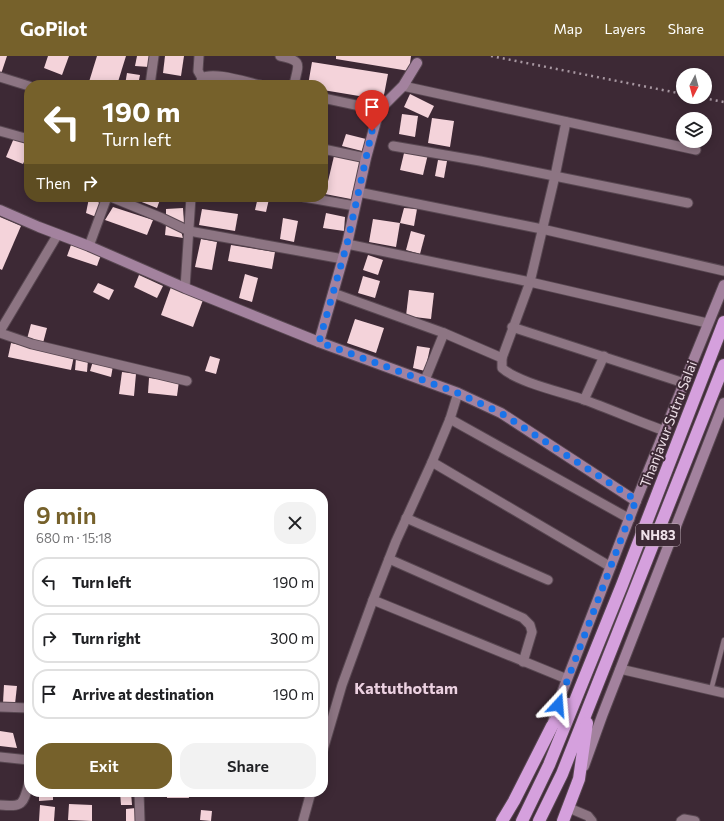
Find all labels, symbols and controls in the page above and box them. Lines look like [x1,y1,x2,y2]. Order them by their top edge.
text: GoPilot [20,17,87,40]
text: Map [554,20,582,37]
text: Layers [604,20,646,37]
text: Share [668,20,704,37]
north arrow [676,68,712,104]
map controls [676,68,712,148]
pin [355,90,389,131]
text: 190 m [102,94,180,128]
icon: left [36,96,88,148]
icon: arrive [361,96,383,118]
button: layers [676,112,712,148]
text: Turn left [102,128,171,150]
icon: right [79,172,101,194]
text: Then [36,174,71,192]
street label: Thanjavur Sutru Salai [636,358,700,490]
text: 9 min [36,500,97,529]
button: close [274,502,316,544]
road number: NH83 [636,524,680,546]
text: 680 m · 15:18 [36,530,112,546]
icon: left [38,571,60,593]
text: Turn left [72,573,131,591]
text: 190 m [273,573,314,591]
icon: right [38,627,60,649]
text: Turn right [72,629,141,647]
text: 300 m [270,629,314,647]
district label: Kattuthottam [354,678,458,697]
icon: arrive [38,683,60,705]
position arrow [537,684,579,726]
text: Arrive at destination [72,685,214,703]
text: 190 m [273,685,314,703]
button: Exit [36,743,172,789]
button: Share [180,743,316,789]

